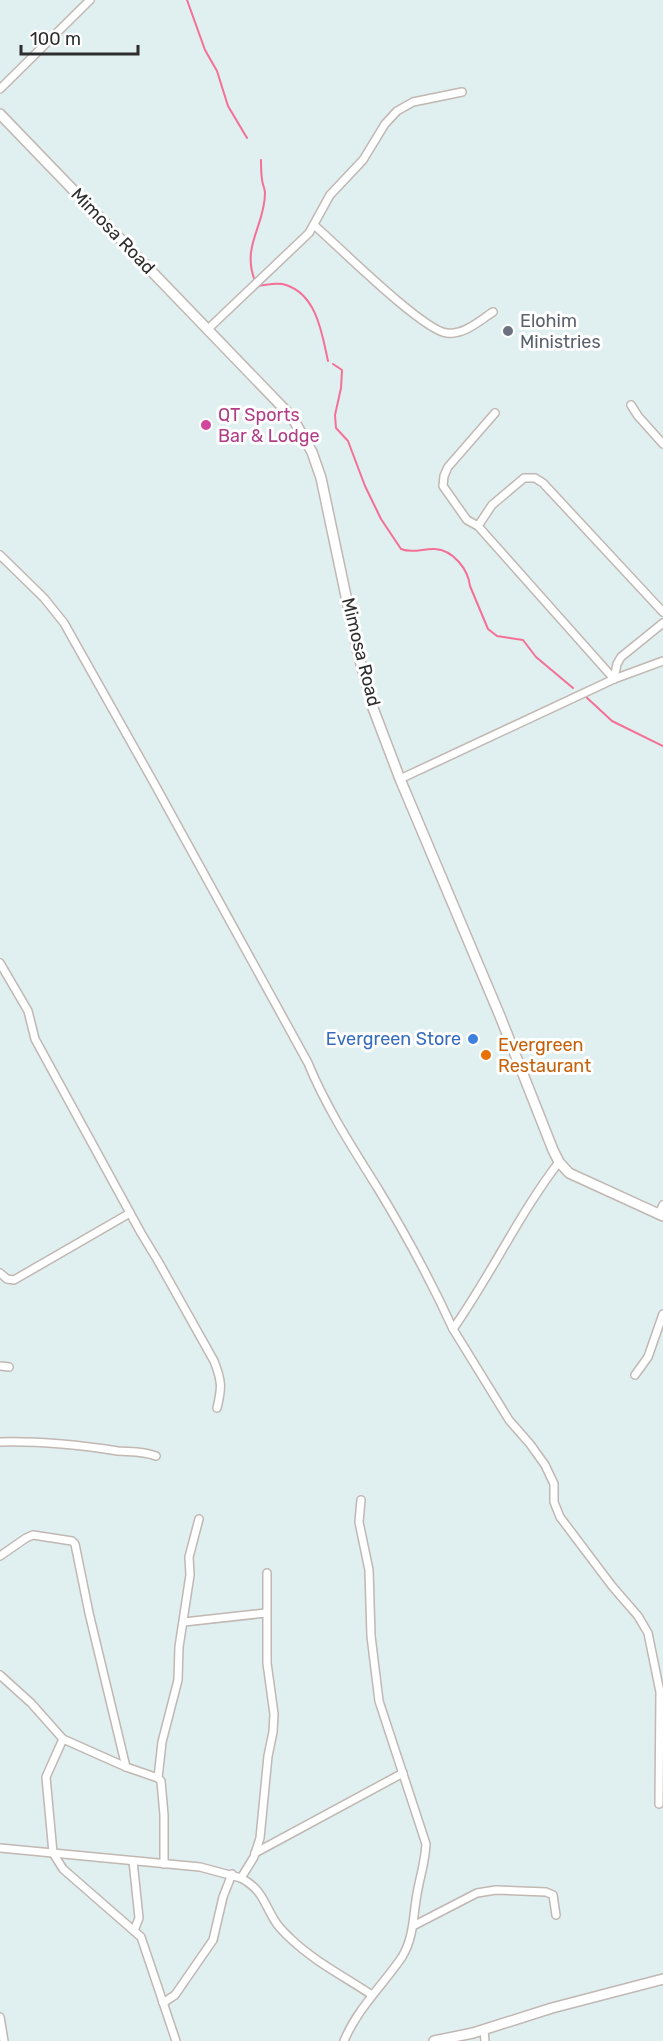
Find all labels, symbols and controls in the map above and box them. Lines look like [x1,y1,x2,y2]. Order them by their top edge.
scale bar [21,18,138,56]
text: 100 m [30,28,81,50]
street label: Mimosa Road [66,183,160,279]
place label: Elohim Ministries [520,310,601,353]
marker: Elohim Ministries [501,324,515,338]
place label: QT Sports Bar & Lodge [218,404,320,447]
marker: QT Sports Bar & Lodge [199,418,213,432]
street label: Mimosa Road [337,595,385,709]
place label: Evergreen Store [326,1028,461,1050]
marker: Evergreen Store [466,1032,480,1046]
place label: Evergreen Restaurant [498,1034,591,1077]
marker: Evergreen Restaurant [479,1048,493,1062]

